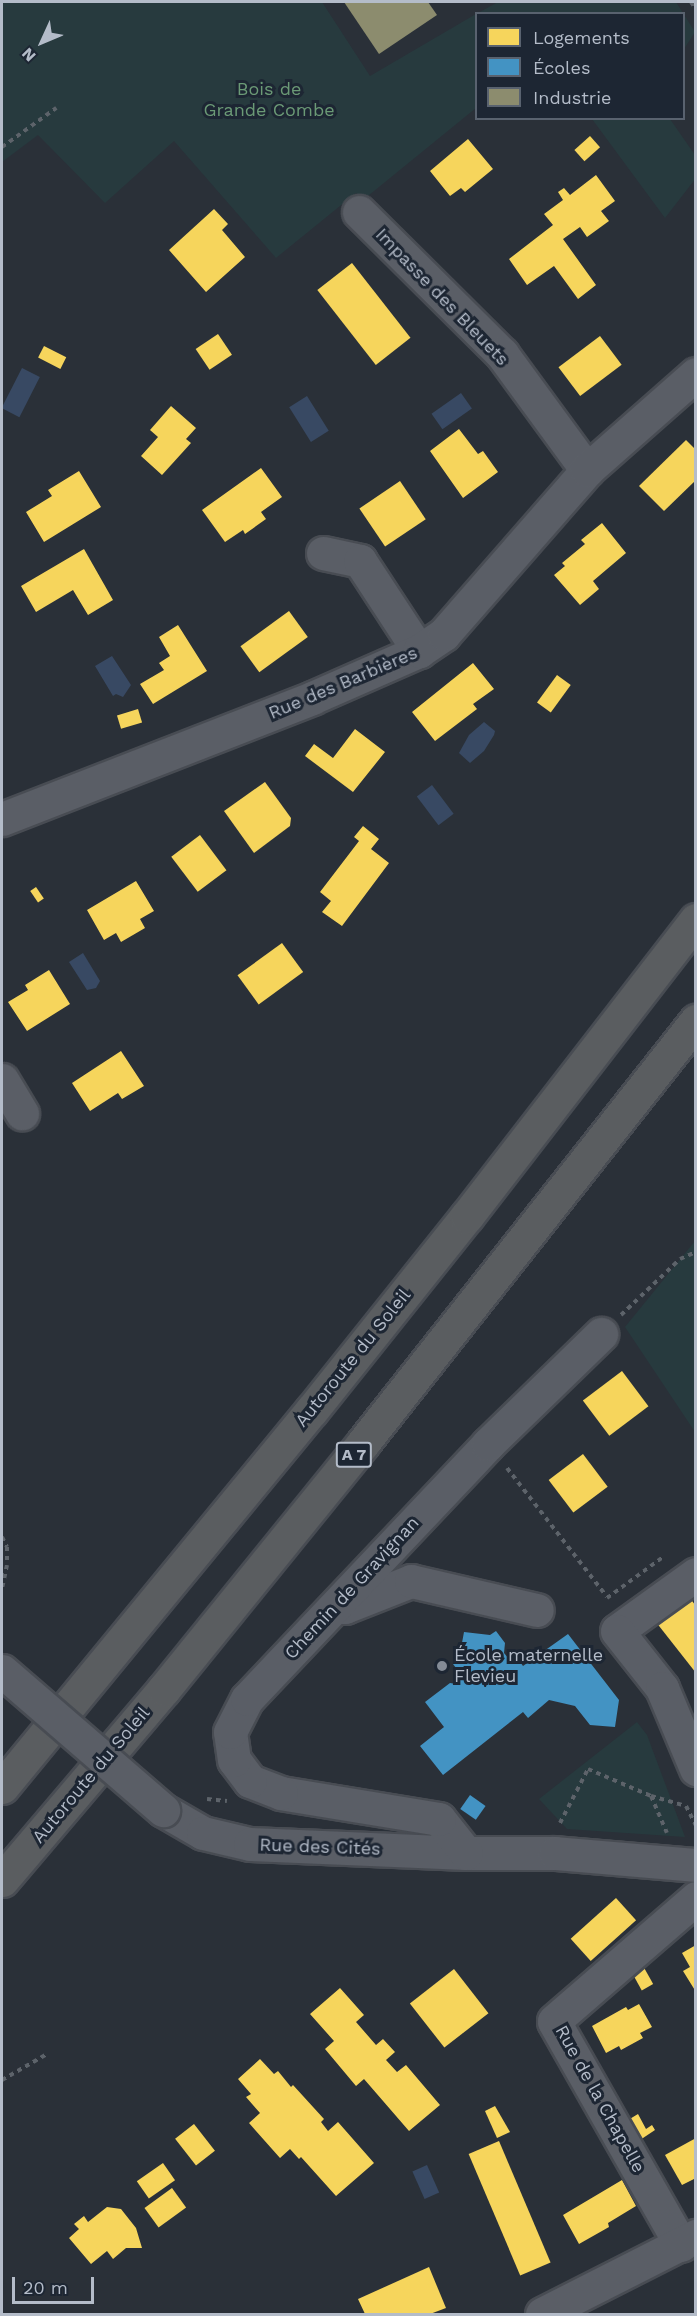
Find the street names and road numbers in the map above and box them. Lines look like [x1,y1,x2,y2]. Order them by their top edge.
street label: Impasse des Bleuets [371,224,513,370]
street label: Rue des Barbières [265,642,421,724]
street label: Autoroute du Soleil [291,1285,415,1431]
road number: A 7 [334,1442,374,1468]
street label: Chemin de Gravignan [280,1512,424,1664]
street label: Autoroute du Soleil [28,1702,154,1848]
street label: Rue des Cités [259,1834,381,1860]
street label: Rue de la Chapelle [550,2021,650,2177]

